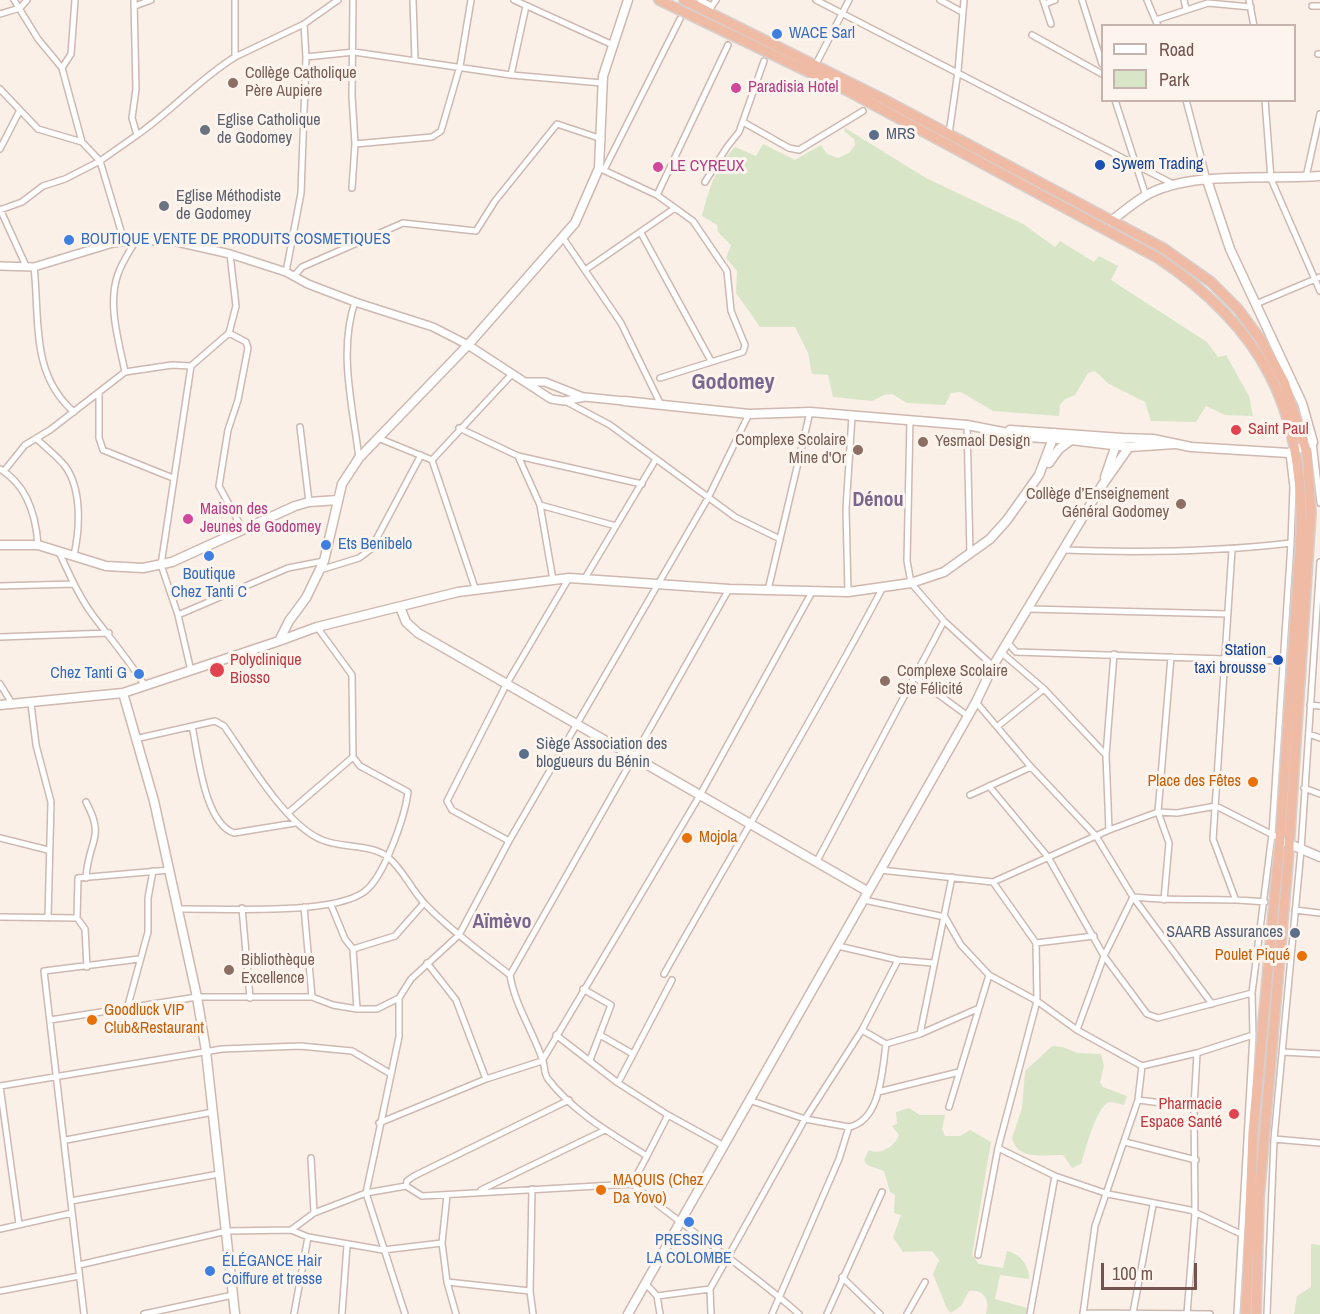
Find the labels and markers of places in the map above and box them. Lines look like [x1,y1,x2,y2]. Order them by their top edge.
place label: WACE Sarl [789,24,855,44]
marker: WACE Sarl [770,27,784,41]
place label: Collège Catholique Père Aupiere [245,64,357,102]
marker: Collège Catholique Père Aupiere [226,76,240,90]
place label: Paradisia Hotel [748,78,838,98]
marker: Paradisia Hotel [729,81,743,95]
place label: Eglise Catholique de Godomey [217,111,321,149]
marker: Eglise Catholique de Godomey [198,123,212,137]
place label: MRS [886,125,915,145]
marker: MRS [867,128,881,142]
place label: Sywem Trading [1112,155,1203,175]
place label: LE CYREUX [670,157,744,177]
marker: Sywem Trading [1093,158,1107,172]
marker: LE CYREUX [651,160,665,174]
place label: Eglise Méthodiste de Godomey [176,187,281,225]
marker: Eglise Méthodiste de Godomey [157,199,171,213]
place label: BOUTIQUE VENTE DE PRODUITS COSMETIQUES [81,230,391,250]
marker: BOUTIQUE VENTE DE PRODUITS COSMETIQUES [62,233,76,247]
place label: Saint Paul [1248,420,1309,440]
marker: Saint Paul [1229,423,1243,437]
place label: Complexe Scolaire Mine d'Or [735,431,846,469]
place label: Yesmaol Design [935,432,1030,452]
marker: Yesmaol Design [916,435,930,449]
marker: Complexe Scolaire Mine d'Or [851,443,865,457]
place label: Collège d’Enseignement Général Godomey [1026,485,1169,523]
marker: Collège d’Enseignement Général Godomey [1174,497,1188,511]
place label: Maison des Jeunes de Godomey [200,500,321,538]
marker: Maison des Jeunes de Godomey [181,512,195,526]
place label: Ets Benibelo [338,535,412,555]
marker: Ets Benibelo [319,538,333,552]
marker: Boutique Chez Tanti C [202,549,216,563]
place label: Boutique Chez Tanti C [171,565,247,603]
place label: Station taxi brousse [1195,641,1266,679]
place label: Polyclinique Biosso [230,651,301,689]
marker: Station taxi brousse [1271,653,1285,667]
marker: Polyclinique Biosso [208,661,226,679]
place label: Complexe Scolaire Ste Félicité [897,662,1008,700]
place label: Chez Tanti G [50,664,127,684]
marker: Chez Tanti G [132,667,146,681]
marker: Complexe Scolaire Ste Félicité [878,674,892,688]
place label: Siège Association des blogueurs du Bénin [536,735,667,773]
marker: Siège Association des blogueurs du Bénin [517,747,531,761]
place label: Place des Fêtes [1148,772,1241,792]
marker: Place des Fêtes [1246,775,1260,789]
place label: Mojola [699,828,738,848]
marker: Mojola [680,831,694,845]
place label: SAARB Assurances [1166,923,1283,943]
marker: SAARB Assurances [1288,926,1302,940]
place label: Poulet Piqué [1215,946,1290,966]
marker: Poulet Piqué [1295,949,1309,963]
place label: Bibliothèque Excellence [241,951,315,989]
marker: Bibliothèque Excellence [222,963,236,977]
place label: Goodluck VIP Club&Restaurant [104,1001,204,1039]
marker: Goodluck VIP Club&Restaurant [85,1013,99,1027]
place label: Pharmacie Espace Santé [1140,1095,1222,1133]
marker: Pharmacie Espace Santé [1227,1107,1241,1121]
place label: MAQUIS (Chez Da Yovo) [613,1171,703,1209]
marker: MAQUIS (Chez Da Yovo) [594,1183,608,1197]
marker: PRESSING LA COLOMBE [682,1215,696,1229]
place label: PRESSING LA COLOMBE [646,1231,732,1269]
place label: ÉLÉGANCE Hair Coiffure et tresse [222,1252,322,1290]
marker: ÉLÉGANCE Hair Coiffure et tresse [203,1264,217,1278]

